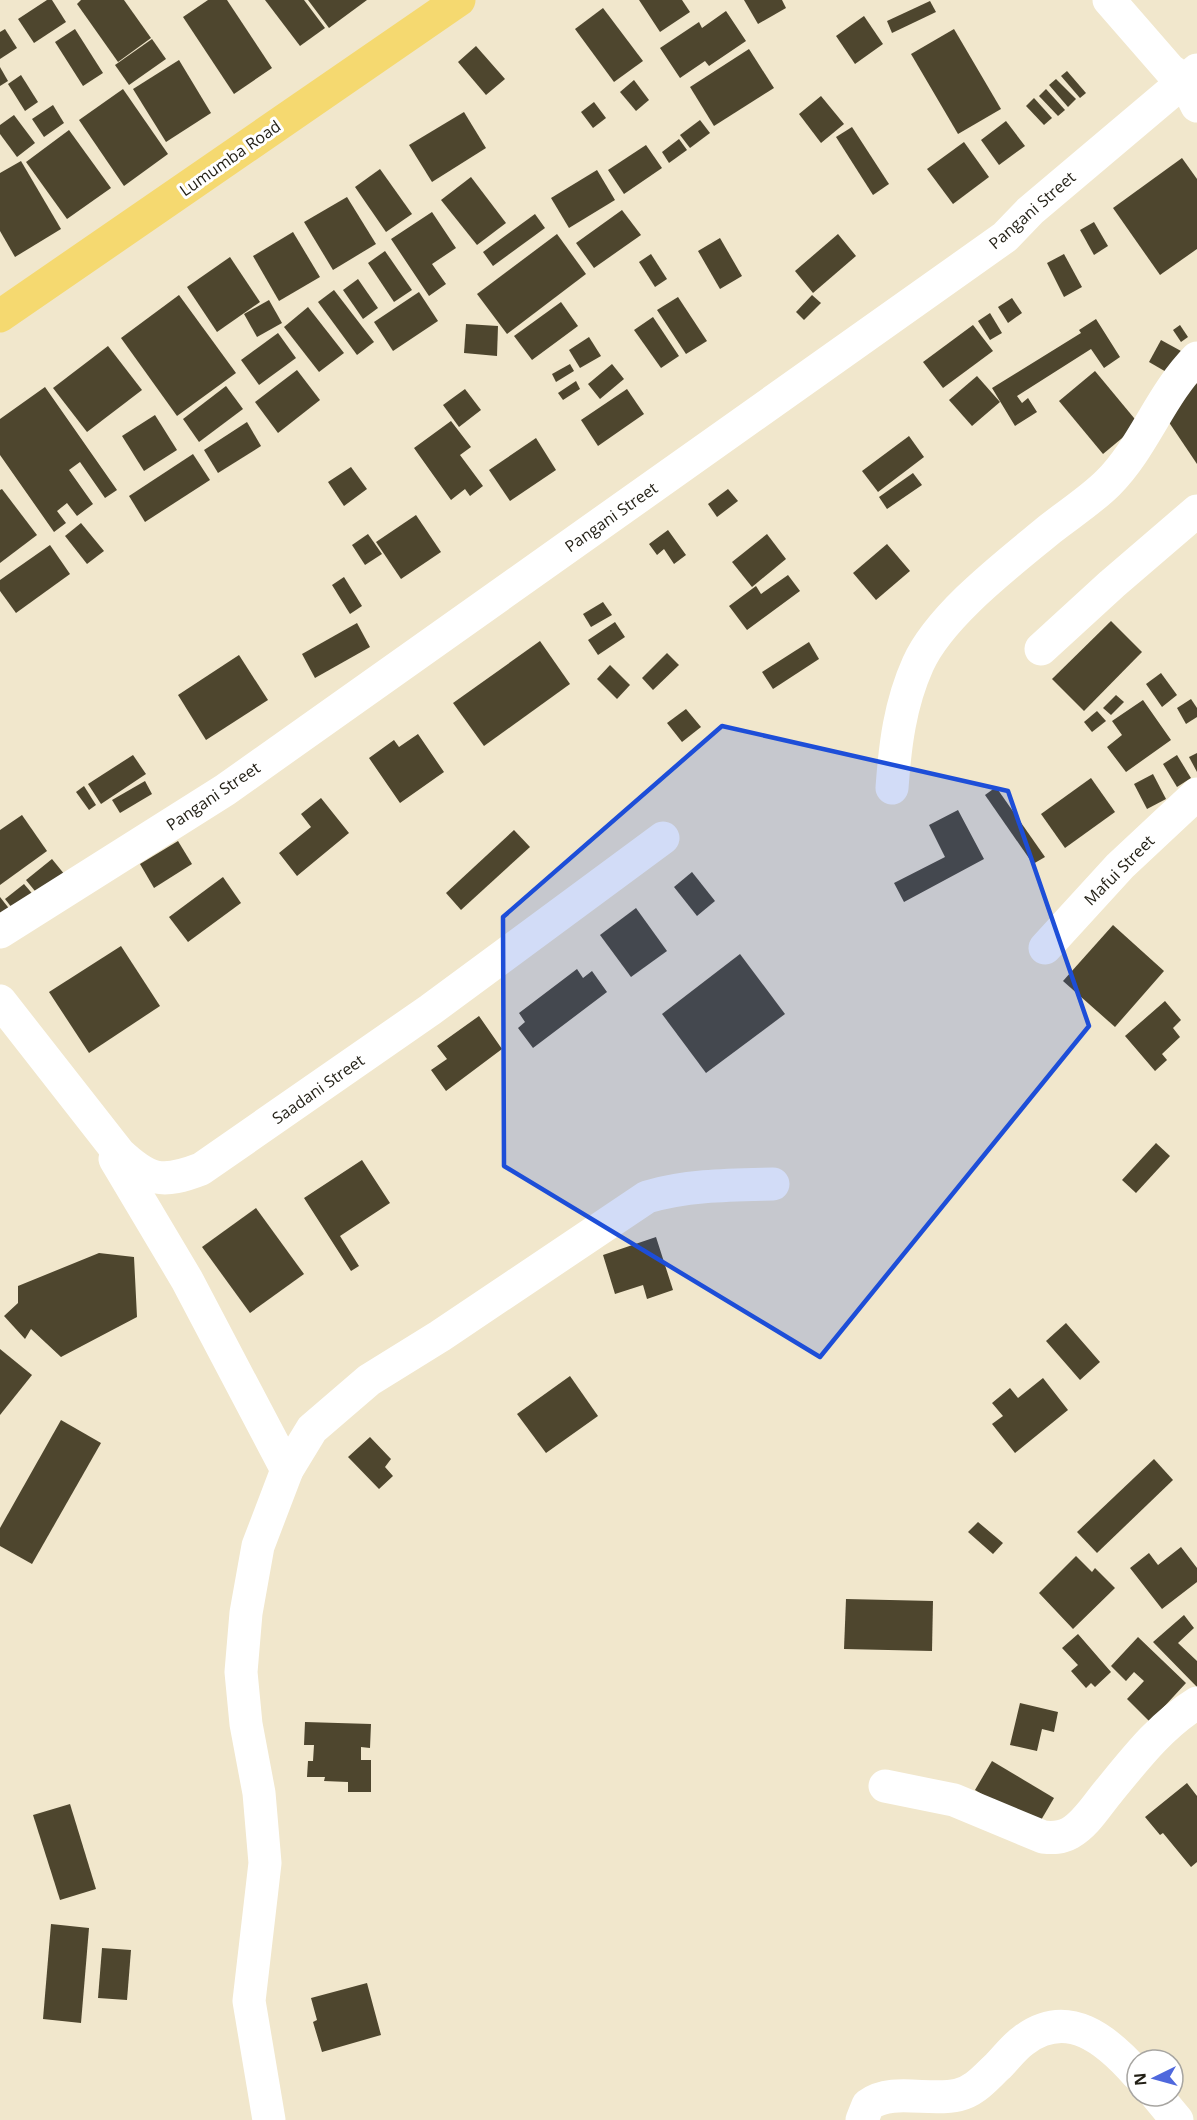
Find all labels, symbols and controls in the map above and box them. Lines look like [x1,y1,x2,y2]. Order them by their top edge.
street label: Lumumba Road [175,115,285,201]
street label: Pangani Street [984,166,1080,254]
street label: Pangani Street [560,477,662,557]
street label: Pangani Street [162,756,264,835]
street label: Mafui Street [1079,830,1159,910]
street label: Saadani Street [267,1049,369,1129]
north arrow [1125,2048,1185,2108]
text: N [1129,2072,1152,2087]

